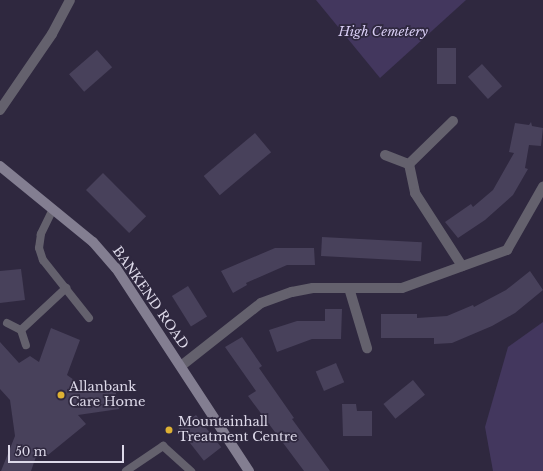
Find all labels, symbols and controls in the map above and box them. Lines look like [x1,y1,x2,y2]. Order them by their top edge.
park label: High Cemetery [338,24,428,40]
street label: BANKEND ROAD [109,244,191,352]
place label: Allanbank Care Home [69,380,145,411]
marker: Allanbank Care Home [56,390,66,400]
place label: Mountainhall Treatment Centre [178,415,297,446]
marker: Mountainhall Treatment Centre [163,424,175,436]
scale bar [10,437,126,463]
text: 50 m [15,444,47,459]

